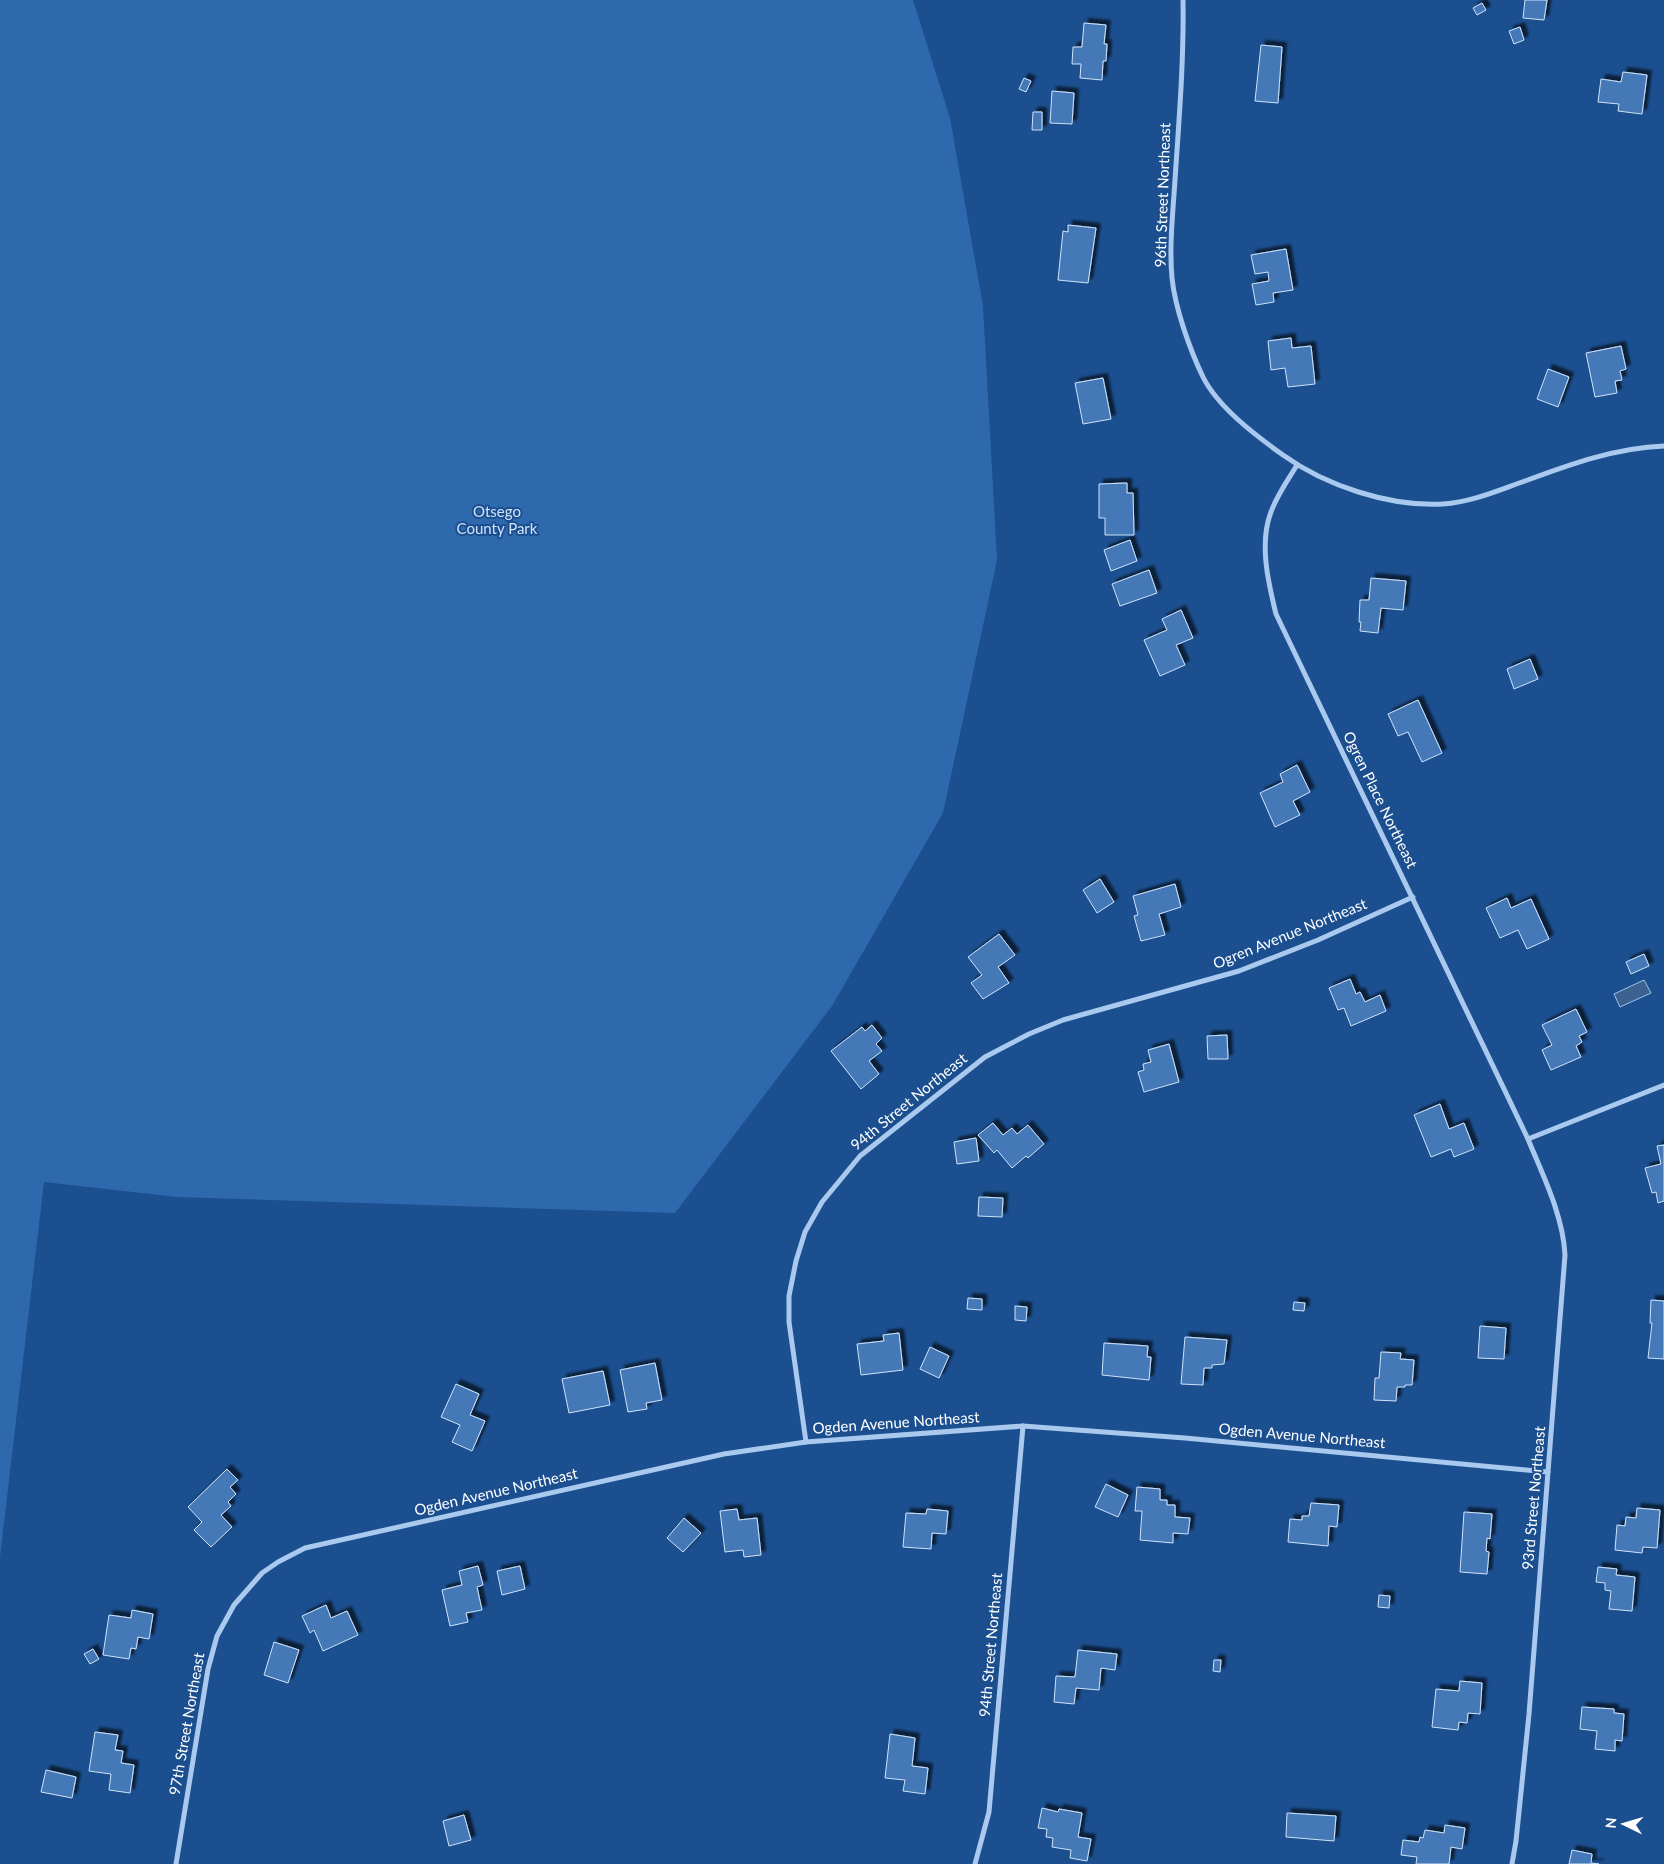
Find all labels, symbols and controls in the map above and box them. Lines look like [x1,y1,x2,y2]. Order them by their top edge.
street label: 96th Street Northeast [1150,122,1174,267]
park label: Otsego County Park [457,502,538,537]
street label: Ogren Place Northeast [1340,728,1422,871]
street label: Ogren Avenue Northeast [1210,894,1370,972]
street label: 94th Street Northeast [847,1048,971,1154]
street label: Ogden Avenue Northeast [812,1407,981,1437]
street label: Ogden Avenue Northeast [1218,1419,1387,1451]
street label: 93rd Street Northeast [1518,1425,1548,1571]
street label: Ogden Avenue Northeast [412,1463,580,1519]
street label: 94th Street Northeast [975,1572,1005,1718]
street label: 97th Street Northeast [165,1651,208,1797]
north arrow [1599,1799,1649,1849]
text: N [1602,1817,1619,1829]

